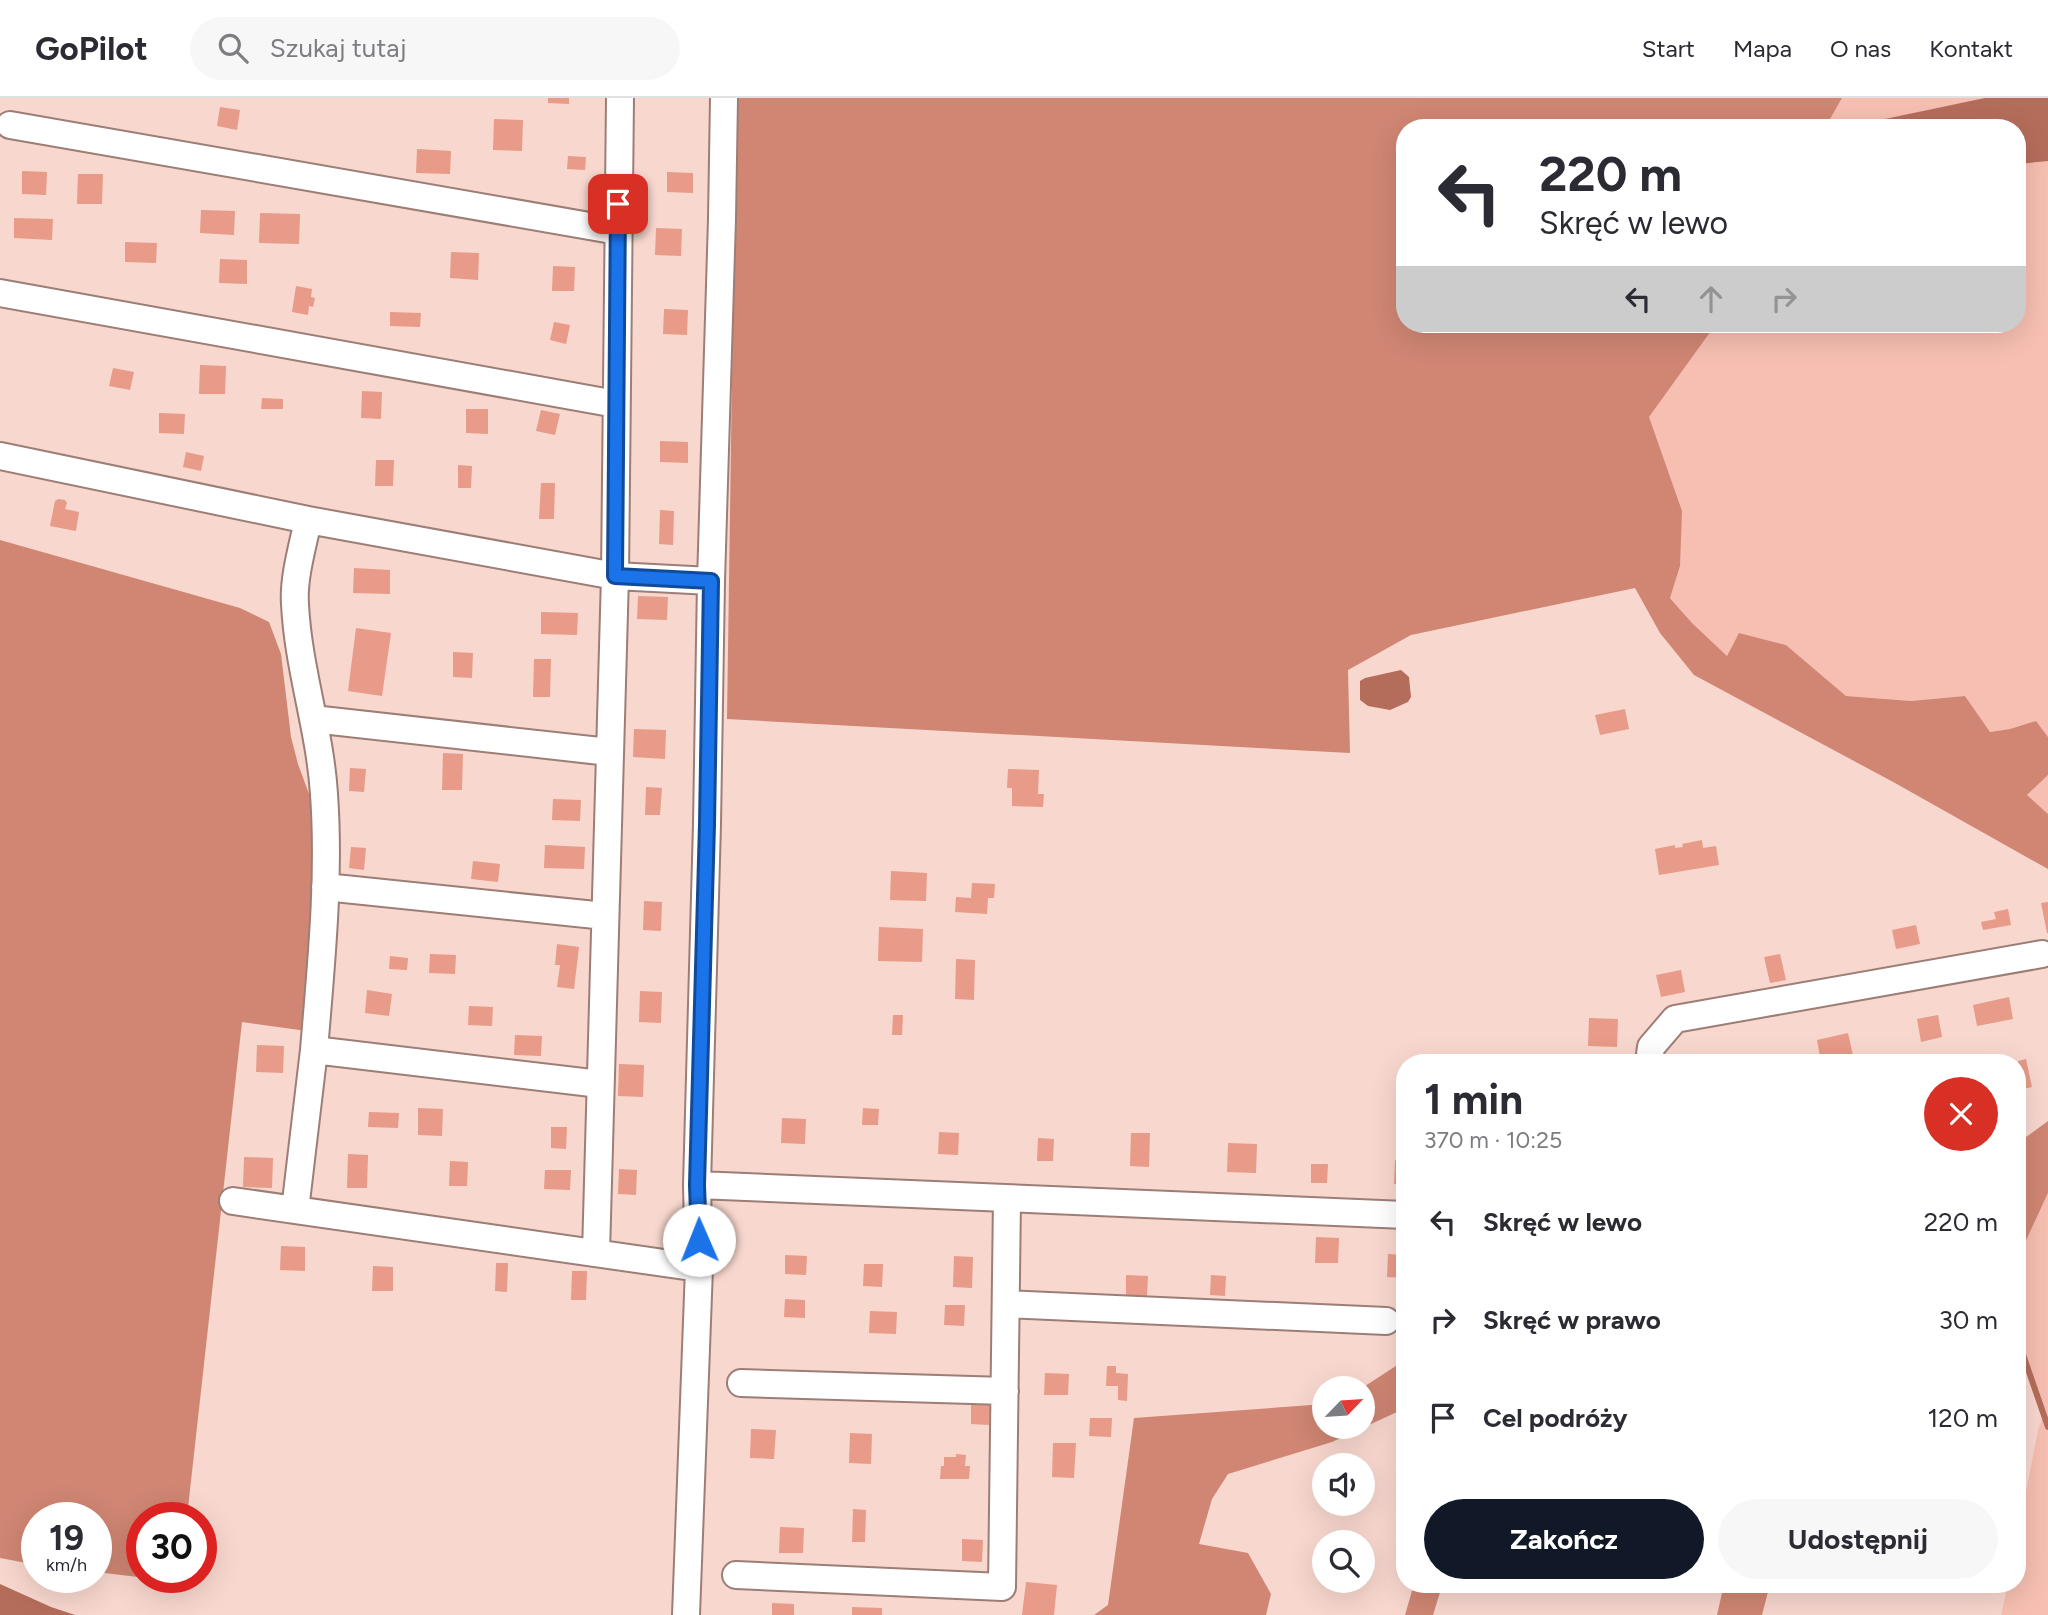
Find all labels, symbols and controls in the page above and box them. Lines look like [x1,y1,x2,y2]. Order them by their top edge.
search box [190,17,680,80]
text: GoPilot [35,29,148,68]
icon: search [214,29,252,67]
text: Szukaj tutaj [270,32,406,64]
text: Start [1642,34,1695,63]
text: Mapa [1733,34,1792,63]
text: O nas [1830,34,1891,63]
text: Kontakt [1929,34,2013,63]
text: 220 m [1539,144,1682,203]
icon: left [1424,147,1515,238]
pin [588,174,648,234]
icon: arrive [599,185,637,223]
text: Skręć w lewo [1539,204,1728,242]
icon: left [1619,280,1657,318]
icon: ahead [1692,280,1730,318]
icon: right [1765,280,1803,318]
text: 1 min [1424,1074,1523,1125]
button: close [1924,1077,1998,1151]
text: 370 m · 10:25 [1424,1126,1562,1154]
position arrow [662,1203,736,1277]
icon: left [1424,1203,1462,1241]
text: Skręć w lewo [1483,1206,1642,1238]
text: 220 m [1924,1206,1998,1238]
icon: right [1424,1301,1462,1339]
text: Skręć w prawo [1483,1304,1661,1336]
text: 30 m [1939,1304,1998,1336]
north arrow [1312,1376,1376,1438]
map controls [1312,1376,1375,1593]
icon: arrive [1424,1399,1462,1437]
text: Cel podróży [1483,1402,1627,1434]
text: 120 m [1928,1402,1998,1434]
button: sound [1312,1453,1375,1516]
button: Zakończ [1424,1499,1704,1579]
button: Udostępnij [1718,1499,1998,1579]
speed limit sign: 30 [126,1502,217,1593]
text: 19 [49,1517,84,1559]
button: search [1312,1530,1375,1593]
text: km/h [46,1554,87,1576]

